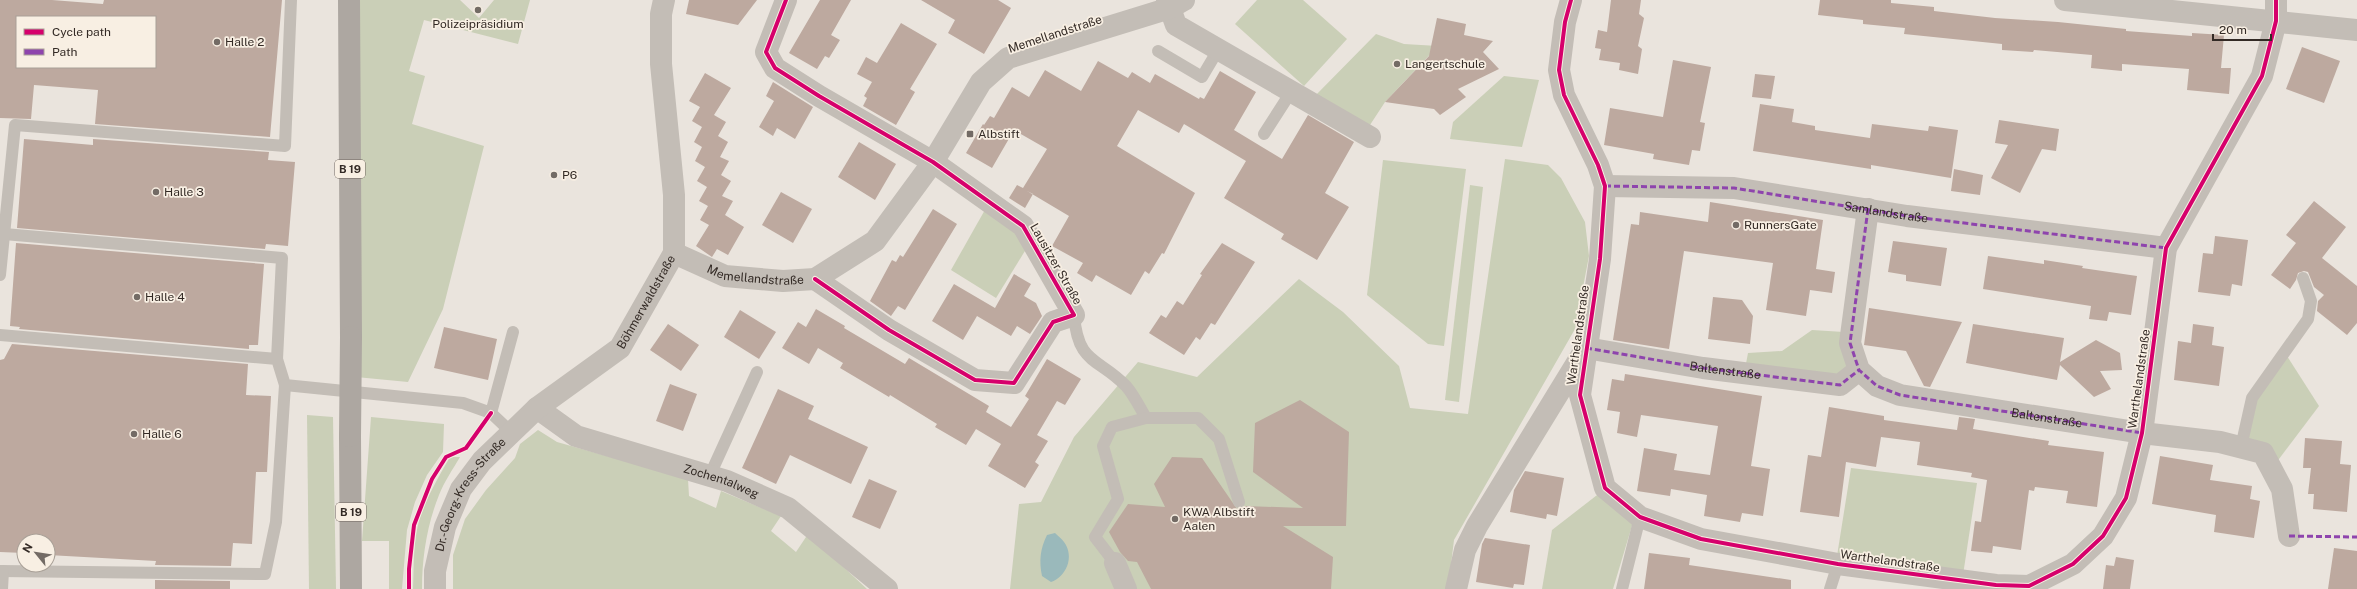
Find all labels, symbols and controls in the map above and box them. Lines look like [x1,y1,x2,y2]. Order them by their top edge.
marker: Polizeipräsidium [473,5,483,15]
street label: Memellandstraße [1006,12,1104,56]
legend [16,16,156,68]
scale bar [2213,16,2271,42]
place label: Polizeipräsidium [432,17,524,31]
text: 20 m [2219,23,2247,37]
text: Cycle path [52,25,111,39]
place label: Halle 2 [225,35,264,49]
marker: Halle 2 [212,37,222,47]
text: Path [52,45,78,59]
place label: Langertschule [1405,57,1485,71]
marker: Langertschule [1392,59,1402,69]
place label: Albstift [978,127,1020,141]
marker: Albstift [965,129,975,139]
road number: B 19 [335,160,365,178]
place label: P6 [562,168,577,182]
marker: P6 [549,170,559,180]
place label: Halle 3 [164,185,204,199]
marker: Halle 3 [151,187,161,197]
street label: Samlandstraße [1843,199,1929,226]
place label: RunnersGate [1744,218,1817,232]
marker: RunnersGate [1731,220,1741,230]
street label: Lausitzer Straße [1027,221,1085,307]
street label: Böhmerwaldstraße [614,252,678,352]
street label: Memellandstraße [705,262,804,288]
street label: Warthelandstraße [1564,284,1592,386]
place label: Halle 4 [145,290,185,304]
marker: Halle 4 [132,292,142,302]
street label: Warthelandstraße [2125,328,2153,430]
street label: Baltenstraße [1688,359,1762,382]
street label: Baltenstraße [2010,406,2083,431]
place label: Halle 6 [142,427,182,441]
marker: Halle 6 [129,429,139,439]
street label: Dr.-Georg-Kress-Straße [433,435,509,553]
street label: Zochentalweg [682,461,761,501]
road number: B 19 [336,503,366,521]
place label: KWA Albstift Aalen [1183,505,1255,533]
marker: KWA Albstift Aalen [1170,514,1180,524]
north arrow [16,533,56,573]
text: N [20,541,35,555]
street label: Warthelandstraße [1839,547,1941,575]

